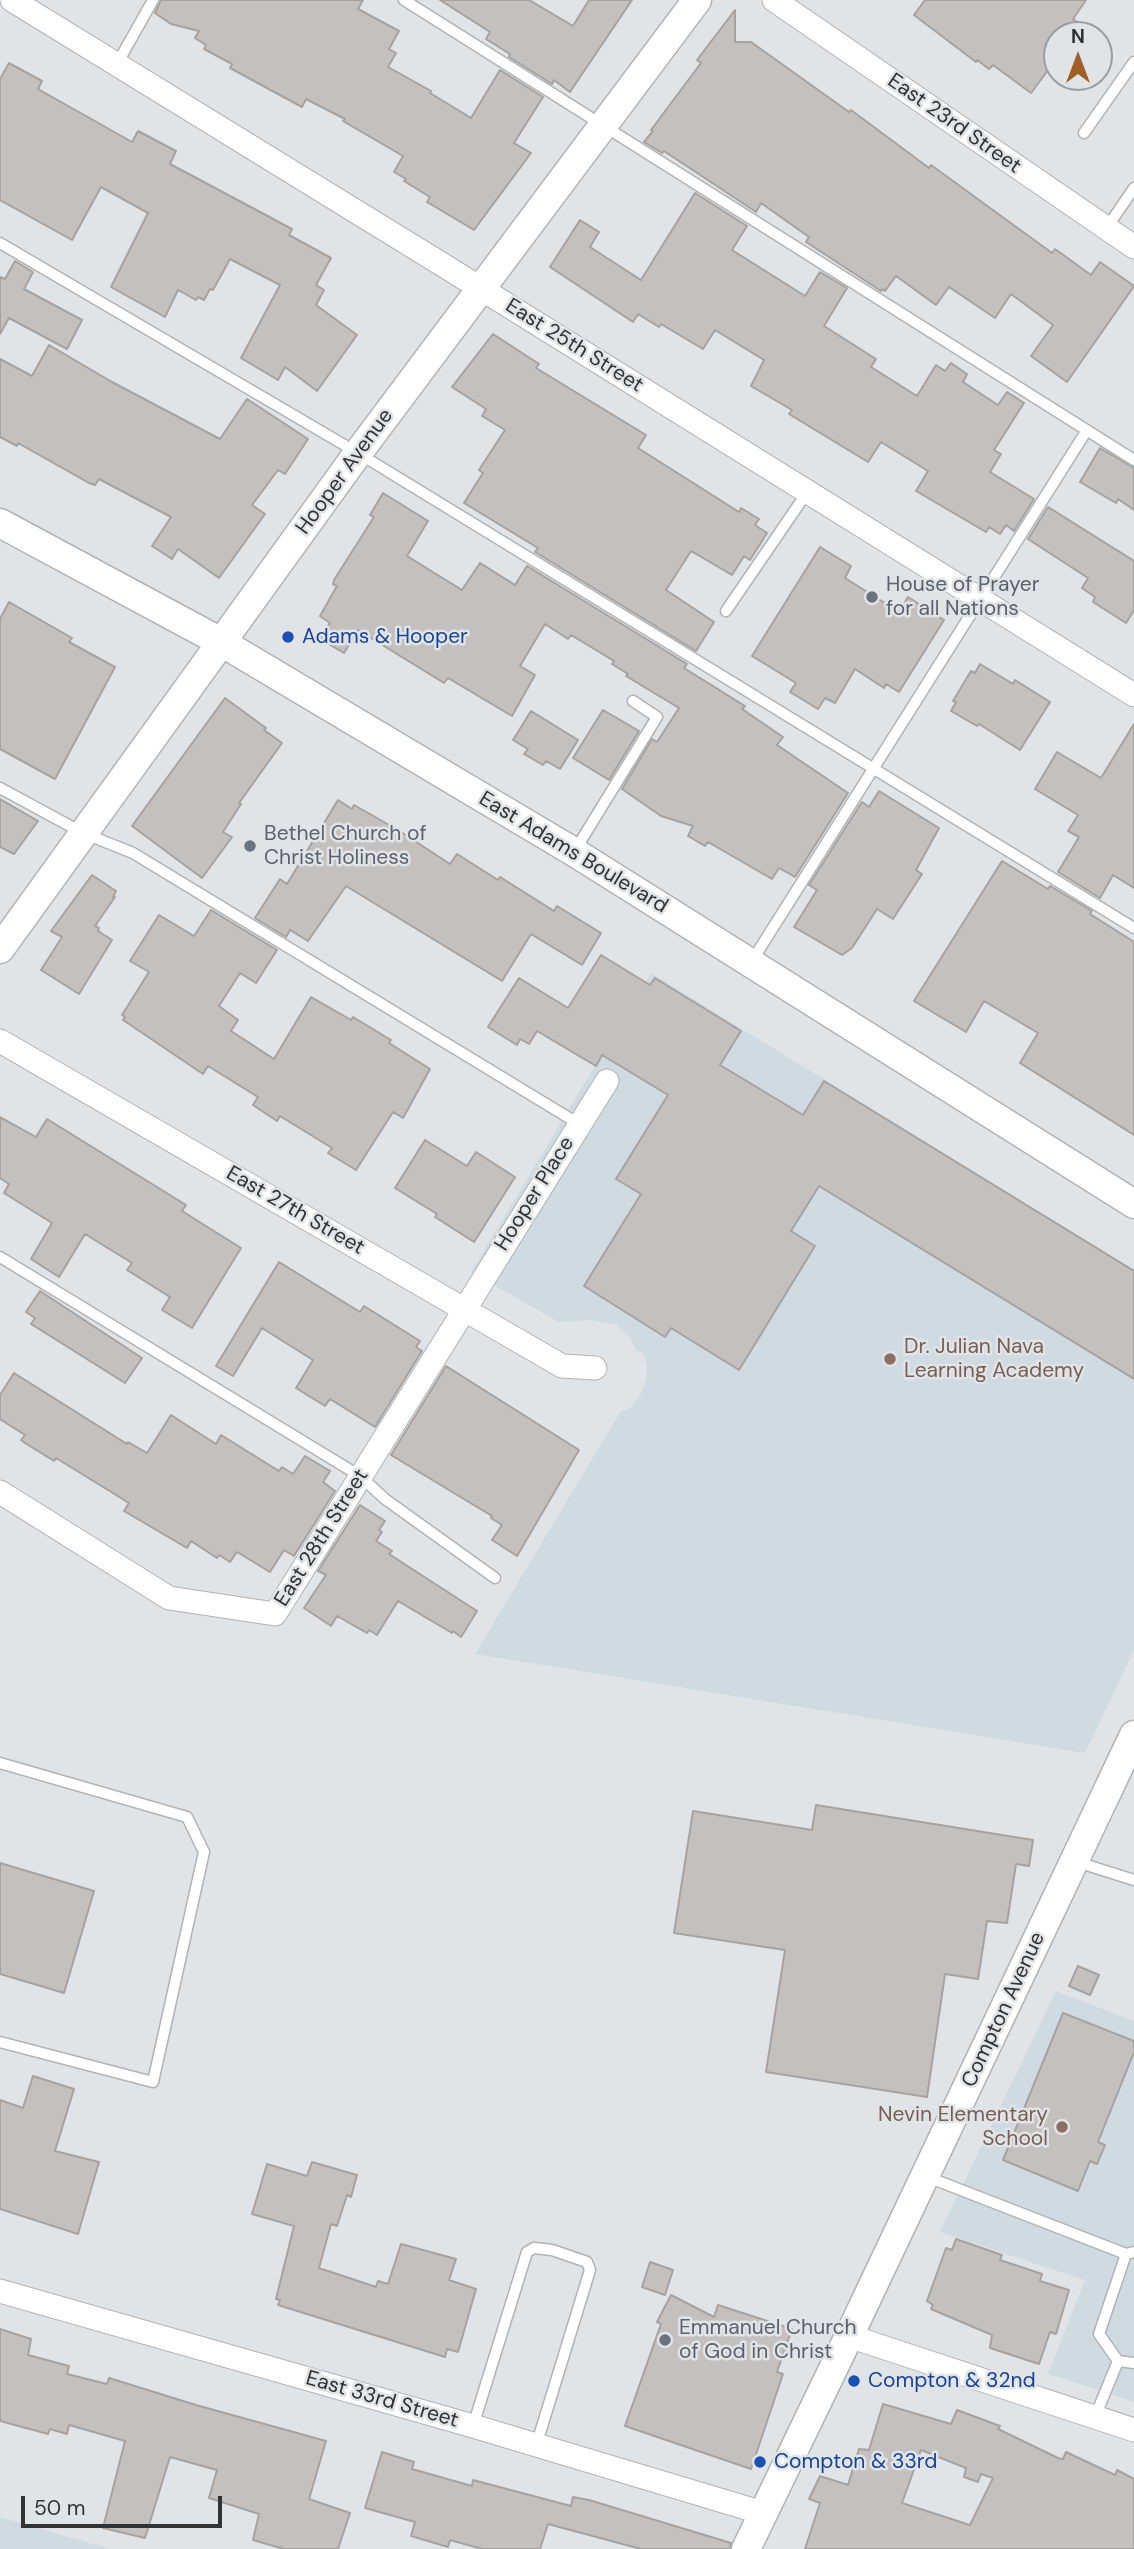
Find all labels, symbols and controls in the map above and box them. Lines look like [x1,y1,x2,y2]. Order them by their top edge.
north arrow [1043,21,1113,91]
text: N [1071,24,1085,49]
street label: East 23rd Street [882,69,1026,179]
street label: East 25th Street [501,294,647,398]
street label: Hooper Avenue [291,404,399,540]
place label: House of Prayer for all Nations [886,572,1039,622]
marker: House of Prayer for all Nations [864,589,880,605]
place label: Adams & Hooper [302,624,468,650]
marker: Adams & Hooper [280,629,296,645]
street label: East Adams Boulevard [474,787,672,919]
place label: Bethel Church of Christ Holiness [264,821,427,871]
marker: Bethel Church of Christ Holiness [242,838,258,854]
street label: Hooper Place [490,1132,580,1256]
street label: East 27th Street [221,1161,369,1261]
place label: Dr. Julian Nava Learning Academy [904,1334,1084,1384]
marker: Dr. Julian Nava Learning Academy [882,1351,898,1367]
street label: East 28th Street [270,1465,374,1611]
street label: Compton Avenue [957,1928,1051,2092]
place label: Nevin Elementary School [878,2102,1048,2152]
marker: Nevin Elementary School [1054,2119,1070,2135]
place label: Emmanuel Church of God in Christ [679,2315,857,2365]
marker: Emmanuel Church of God in Christ [657,2332,673,2348]
street label: East 33rd Street [303,2366,461,2434]
place label: Compton & 32nd [868,2368,1036,2394]
marker: Compton & 32nd [846,2373,862,2389]
place label: Compton & 33rd [774,2449,937,2475]
marker: Compton & 33rd [752,2454,768,2470]
scale bar [24,2482,226,2526]
text: 50 m [34,2494,85,2522]

